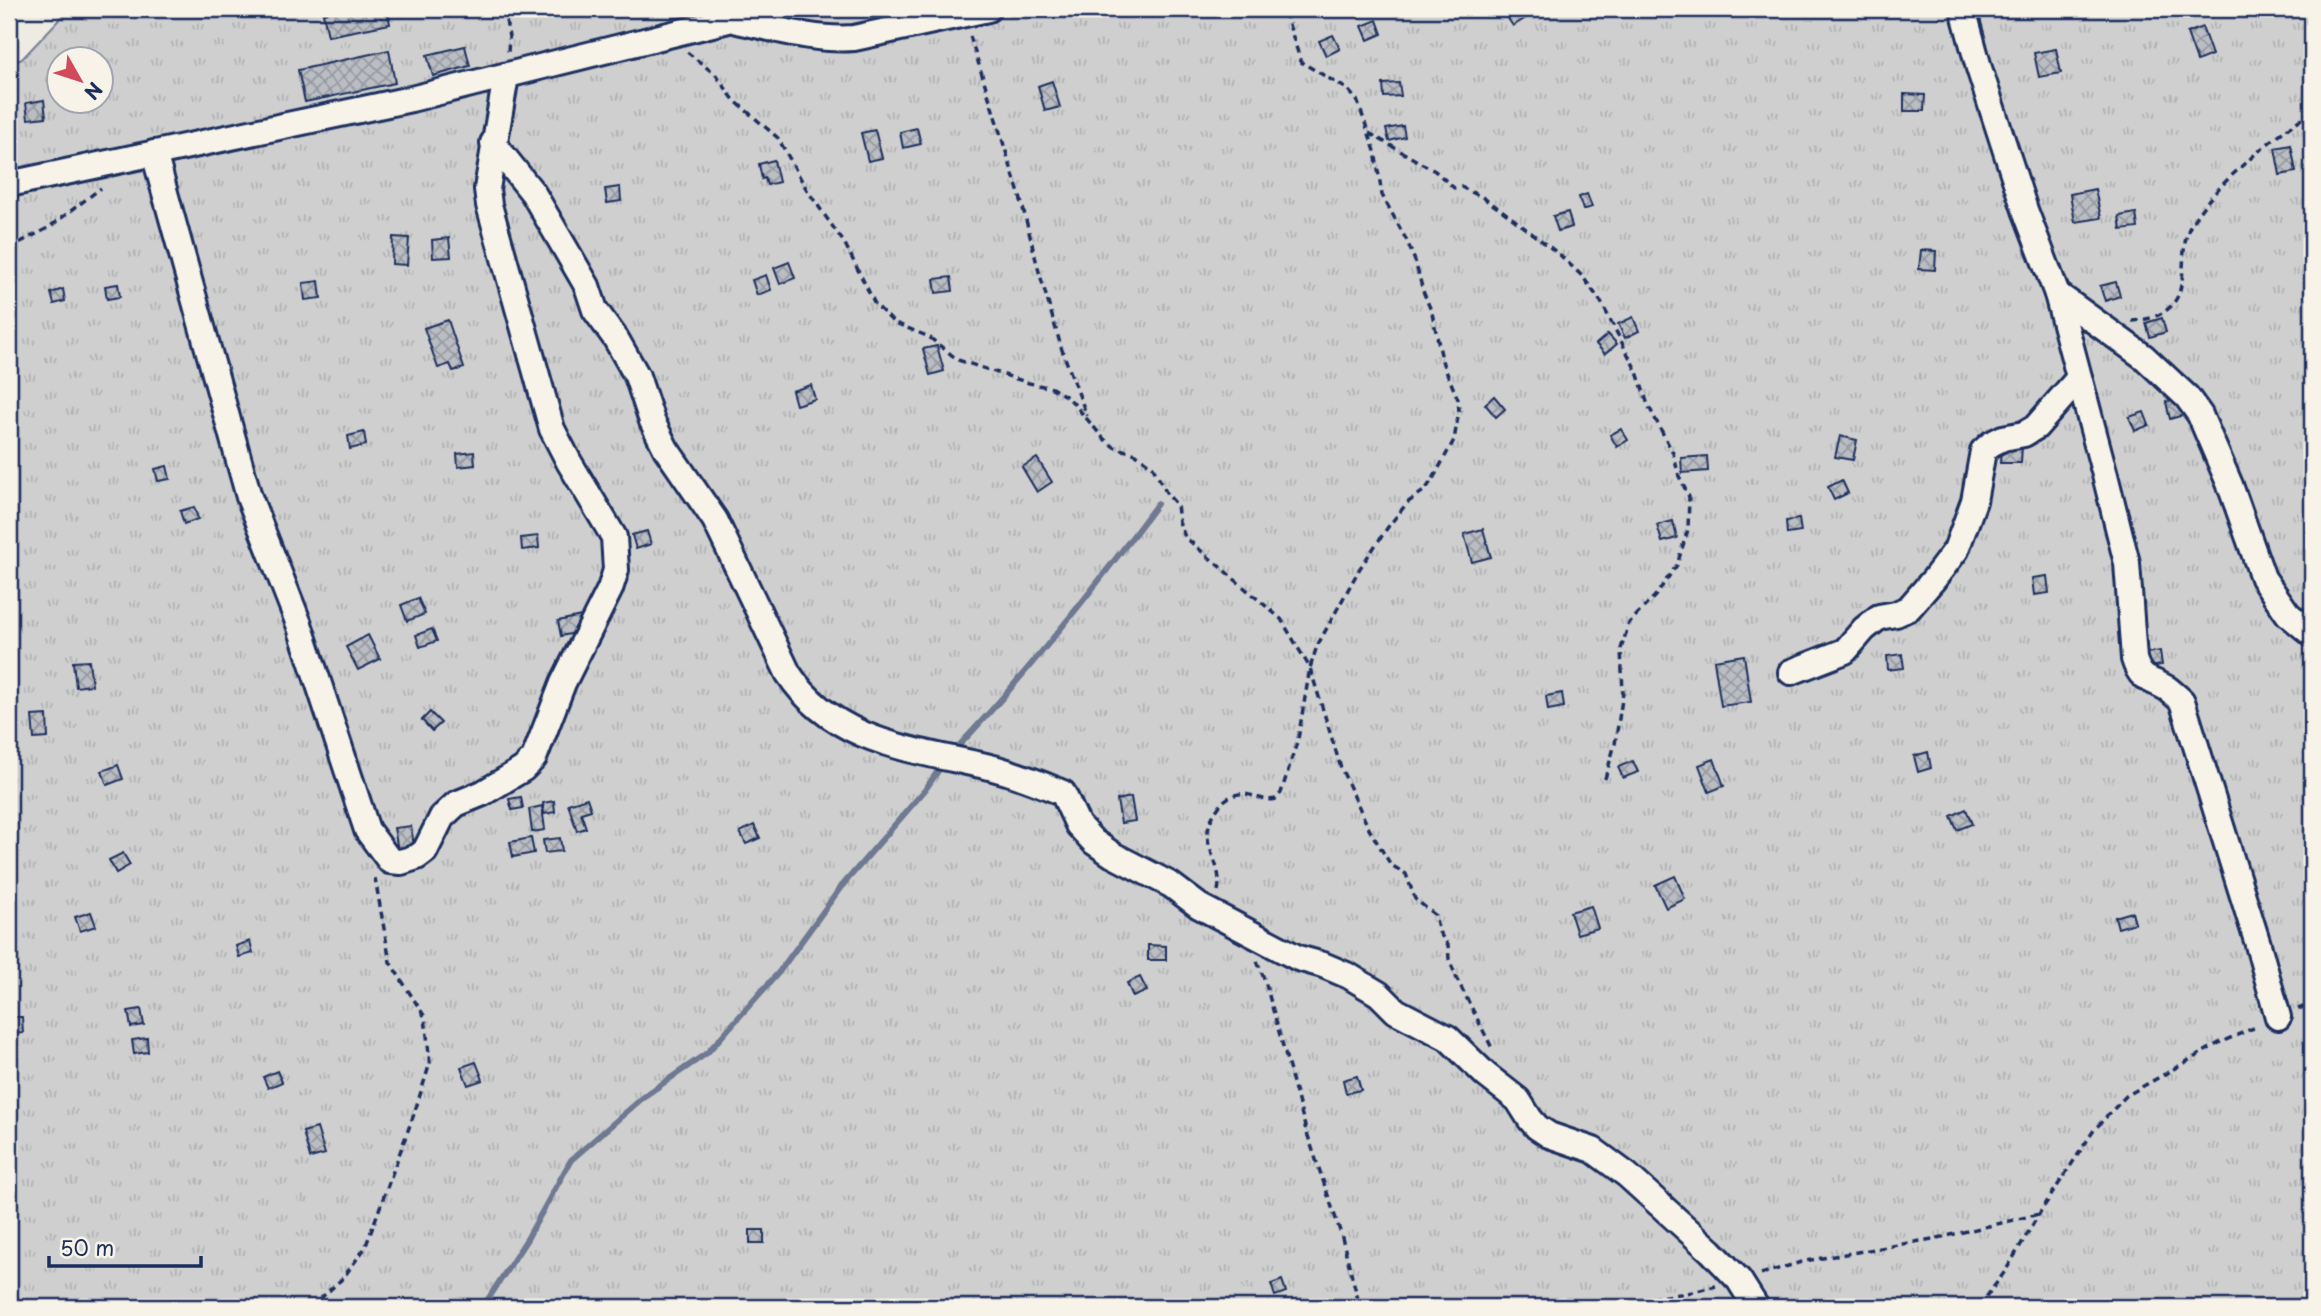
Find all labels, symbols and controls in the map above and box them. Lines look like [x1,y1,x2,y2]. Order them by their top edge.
north arrow [46,46,116,116]
text: N [78,77,110,106]
scale bar [49,1225,201,1269]
text: 50 m [60,1231,114,1263]

